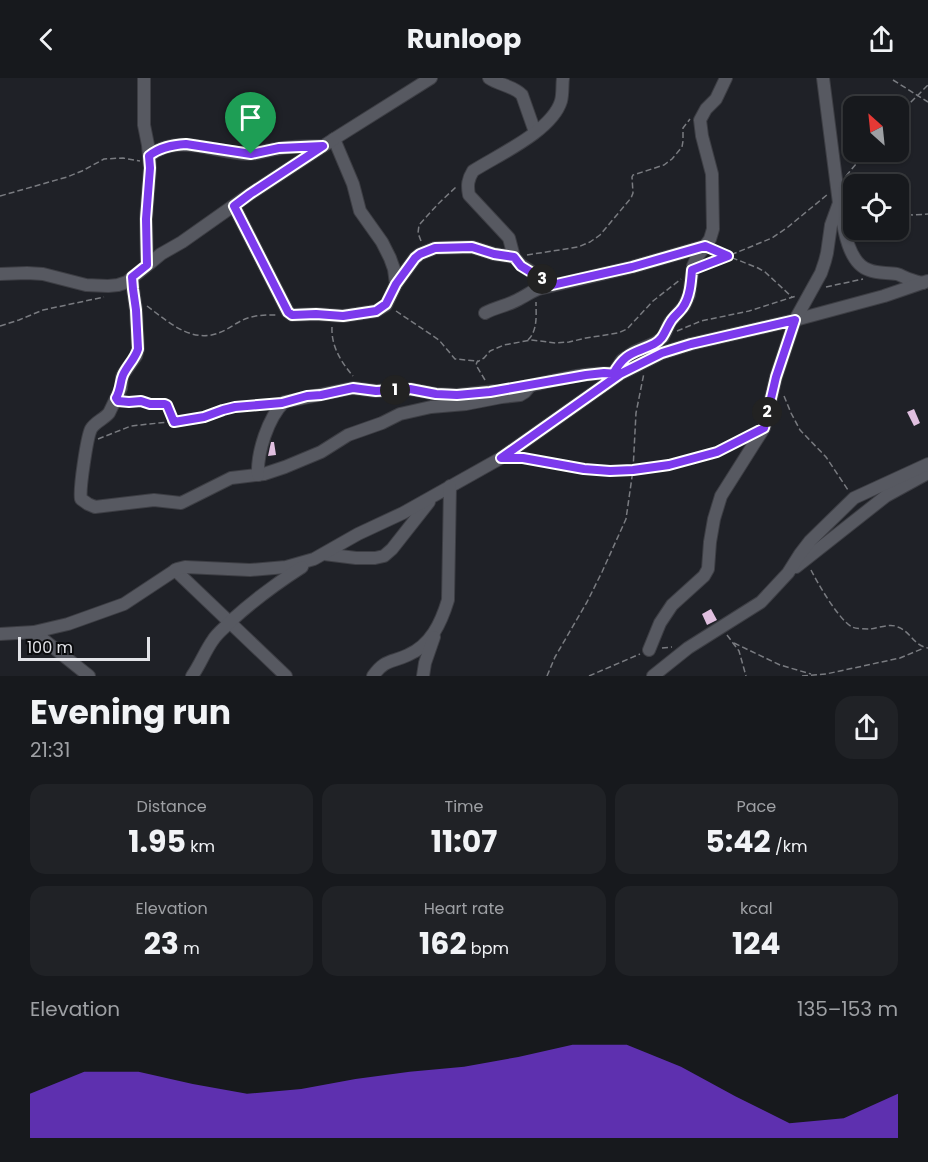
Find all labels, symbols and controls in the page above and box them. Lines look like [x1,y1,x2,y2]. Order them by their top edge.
text: Runloop [407,20,521,57]
icon: back [30,23,63,56]
icon: share [865,23,898,56]
pin [225,92,276,154]
north arrow [843,96,909,162]
map controls [843,96,909,240]
icon: arrive [234,101,267,134]
button: locate [843,174,909,240]
pin: 3 [527,264,557,294]
text: 3 [537,267,547,290]
pin: 1 [380,375,410,405]
text: 1 [392,378,398,401]
pin: 2 [752,397,782,427]
text: 2 [762,400,772,423]
scale bar [18,634,150,662]
text: 100 m [27,636,73,659]
text: Evening run [30,689,231,736]
button: share [835,696,898,759]
text: 21:31 [30,736,70,764]
text: Distance [137,795,207,818]
text: Time [444,795,483,818]
text: Pace [736,795,776,818]
text: 1.95 [128,820,186,863]
text: 11:07 [431,820,497,863]
text: 5:42 [705,820,771,863]
text: km [186,835,215,858]
text: /km [771,835,807,858]
text: Elevation [136,897,208,920]
text: Heart rate [424,897,504,920]
text: kcal [740,897,773,920]
text: 23 [144,922,179,965]
text: 162 [419,922,467,965]
text: 124 [732,922,781,965]
text: m [179,937,200,960]
text: bpm [467,937,509,960]
text: Elevation [30,995,120,1023]
text: 135–153 m [797,995,898,1023]

